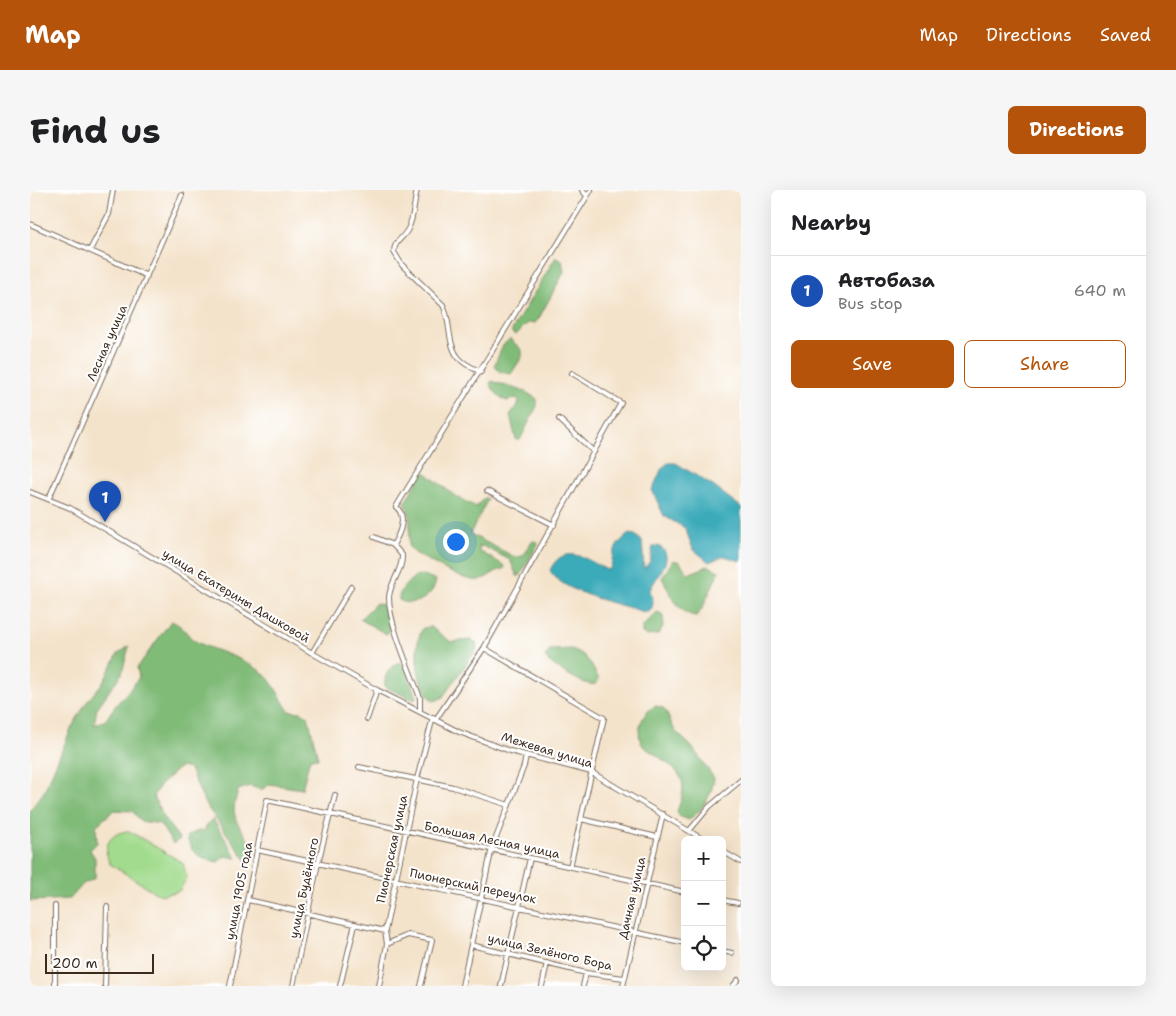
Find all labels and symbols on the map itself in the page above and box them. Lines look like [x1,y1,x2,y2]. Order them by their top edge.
street label: Лесная улица [83,302,131,384]
pin: 1 [89,481,121,522]
your location [443,529,469,555]
street label: улица Екатерины Дашковой [159,546,313,647]
street label: Межевая улица [499,728,595,772]
street label: Пионерская улица [373,793,411,904]
street label: Большая Лесная улица [423,818,562,862]
street label: улица Будённого [286,836,322,940]
street label: улица 1905 года [222,840,256,941]
street label: Дачная улица [615,855,649,941]
street label: Пионерский переулок [408,865,538,907]
street label: улица Зелёного Бора [486,930,614,974]
scale bar [45,951,154,974]

